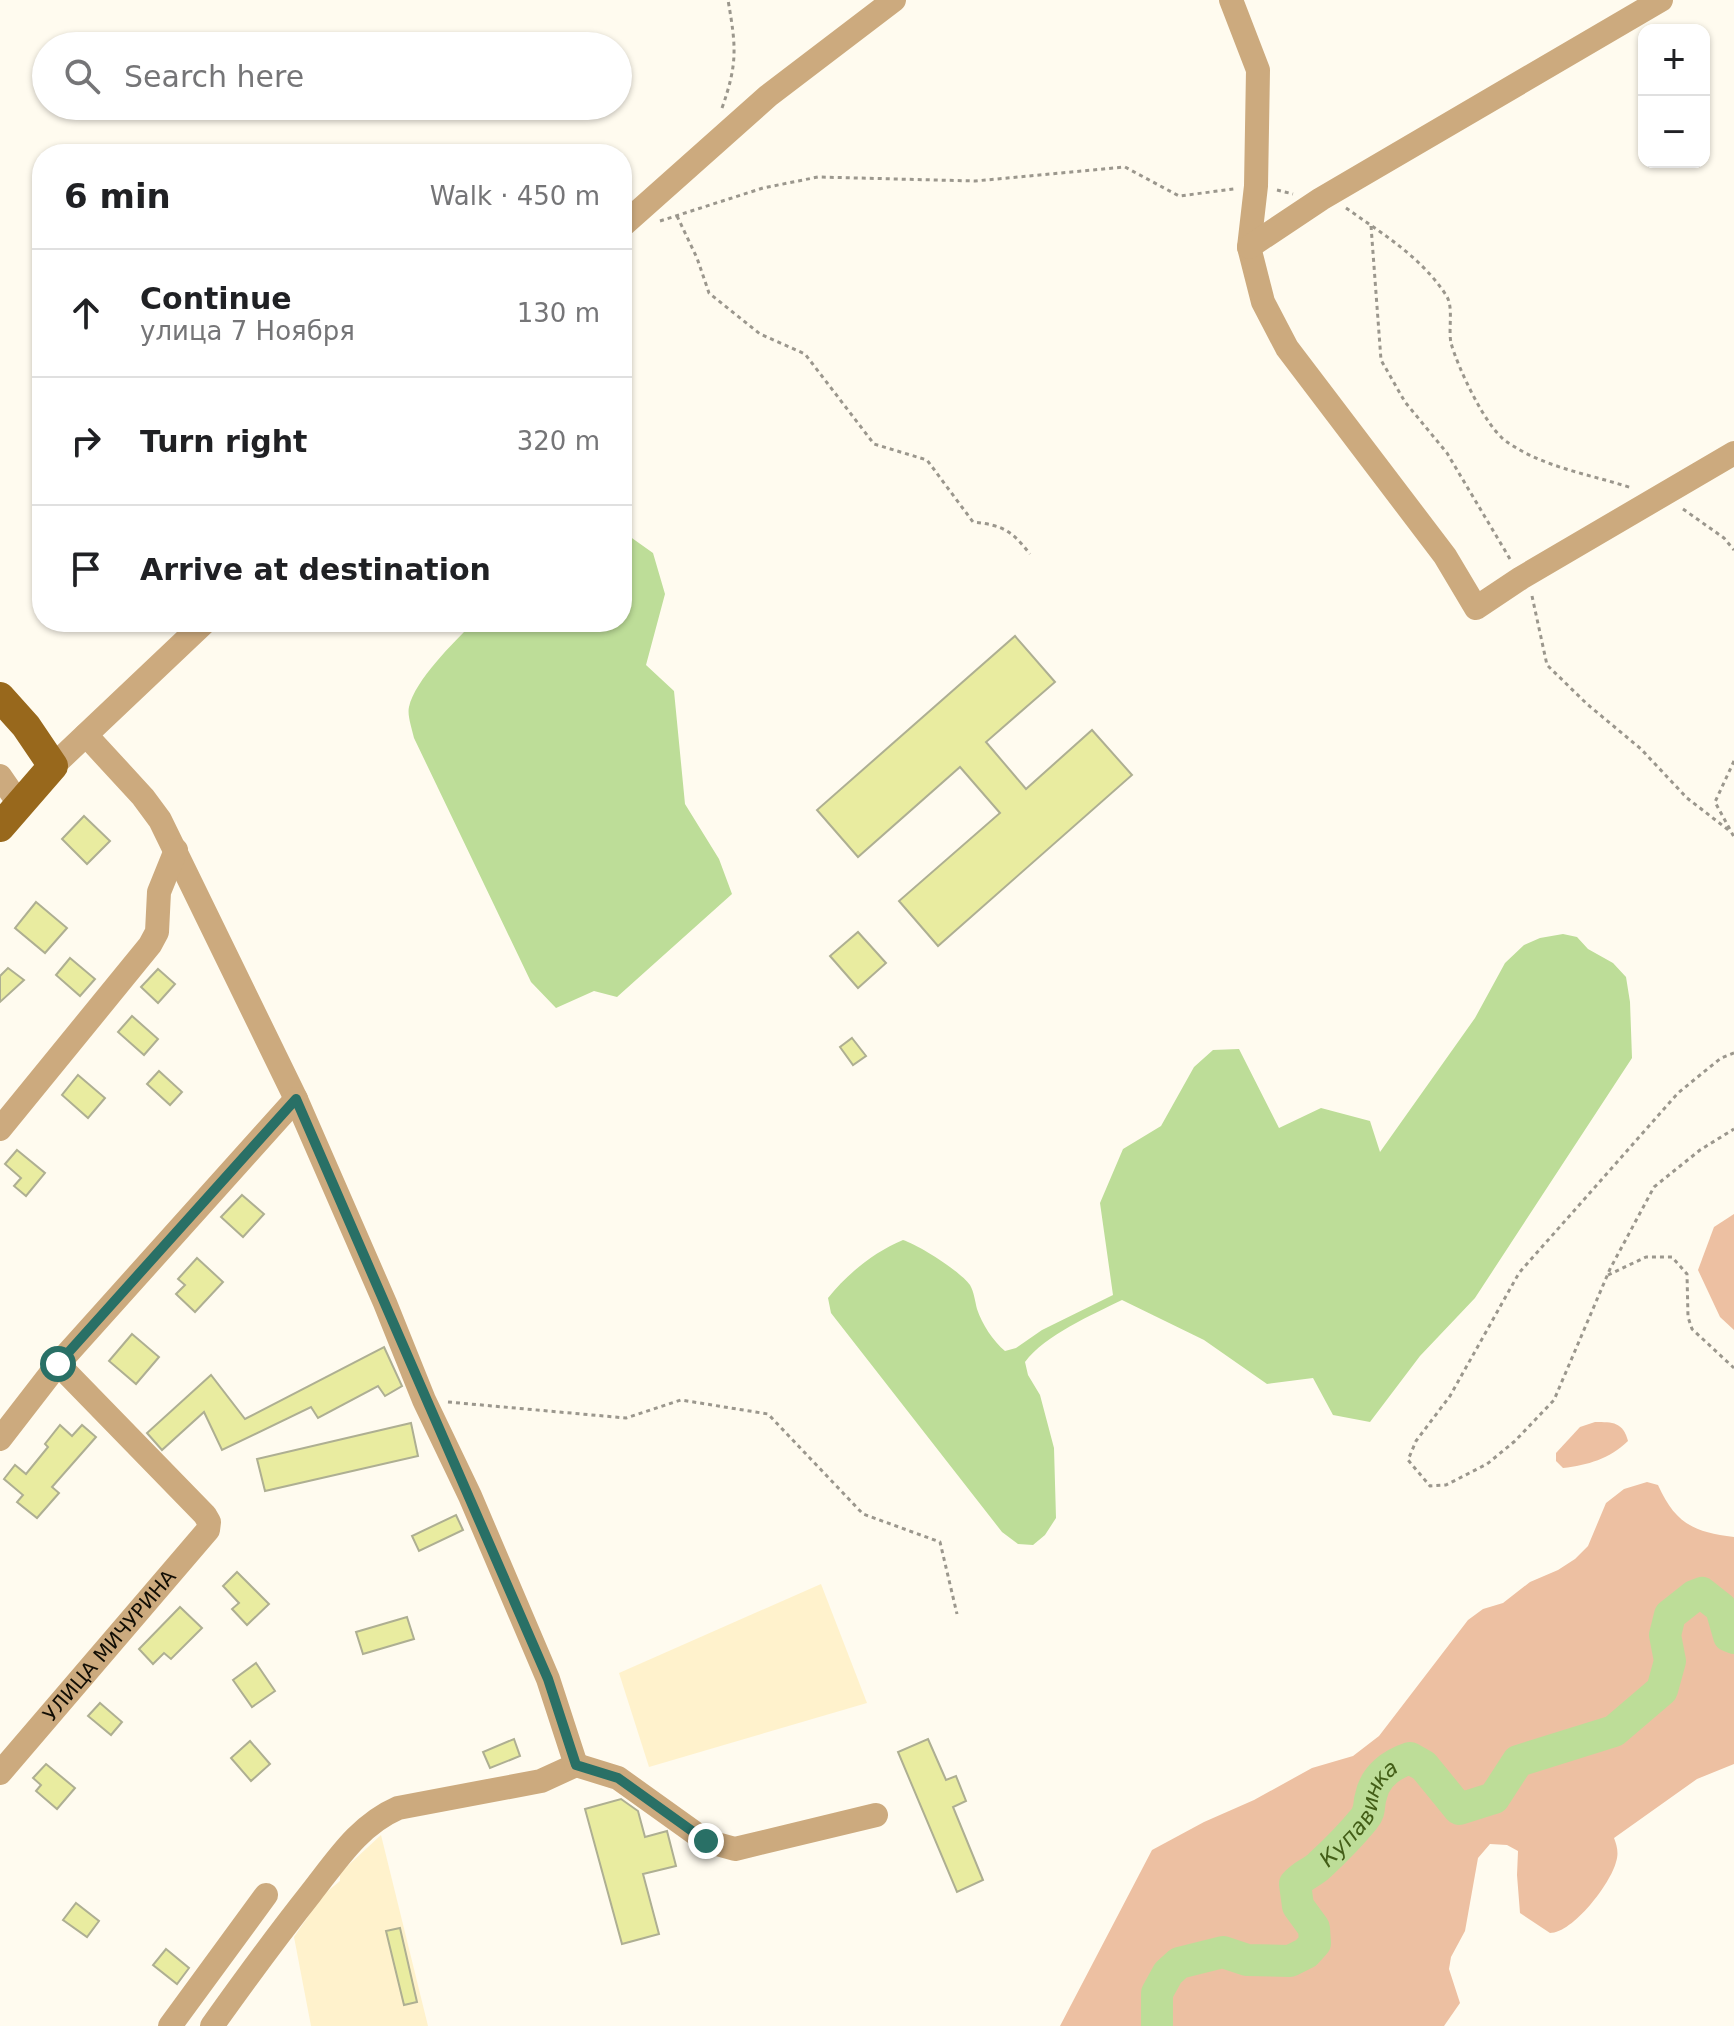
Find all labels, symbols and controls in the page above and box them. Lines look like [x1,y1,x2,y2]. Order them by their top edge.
map controls [1638,24,1710,168]
button: + [1638,24,1710,96]
search box [32,32,632,120]
icon: search [60,54,104,98]
text: Search here [124,59,304,94]
button: − [1638,96,1710,168]
text: 6 min [64,176,171,216]
text: Walk · 450 m [430,181,600,211]
text: Continue [140,281,292,316]
icon: ahead [64,291,108,335]
text: 130 m [517,298,600,328]
text: улица 7 Ноября [140,316,355,346]
icon: right [64,419,108,463]
text: Turn right [140,424,307,459]
text: 320 m [517,426,600,456]
icon: arrive [64,547,108,591]
text: Arrive at destination [140,552,491,587]
route start [40,1346,76,1382]
street label: УЛИЦА МИЧУРИНА [38,1565,181,1726]
water label: Купавинка [1314,1754,1402,1872]
route end [688,1823,724,1859]

